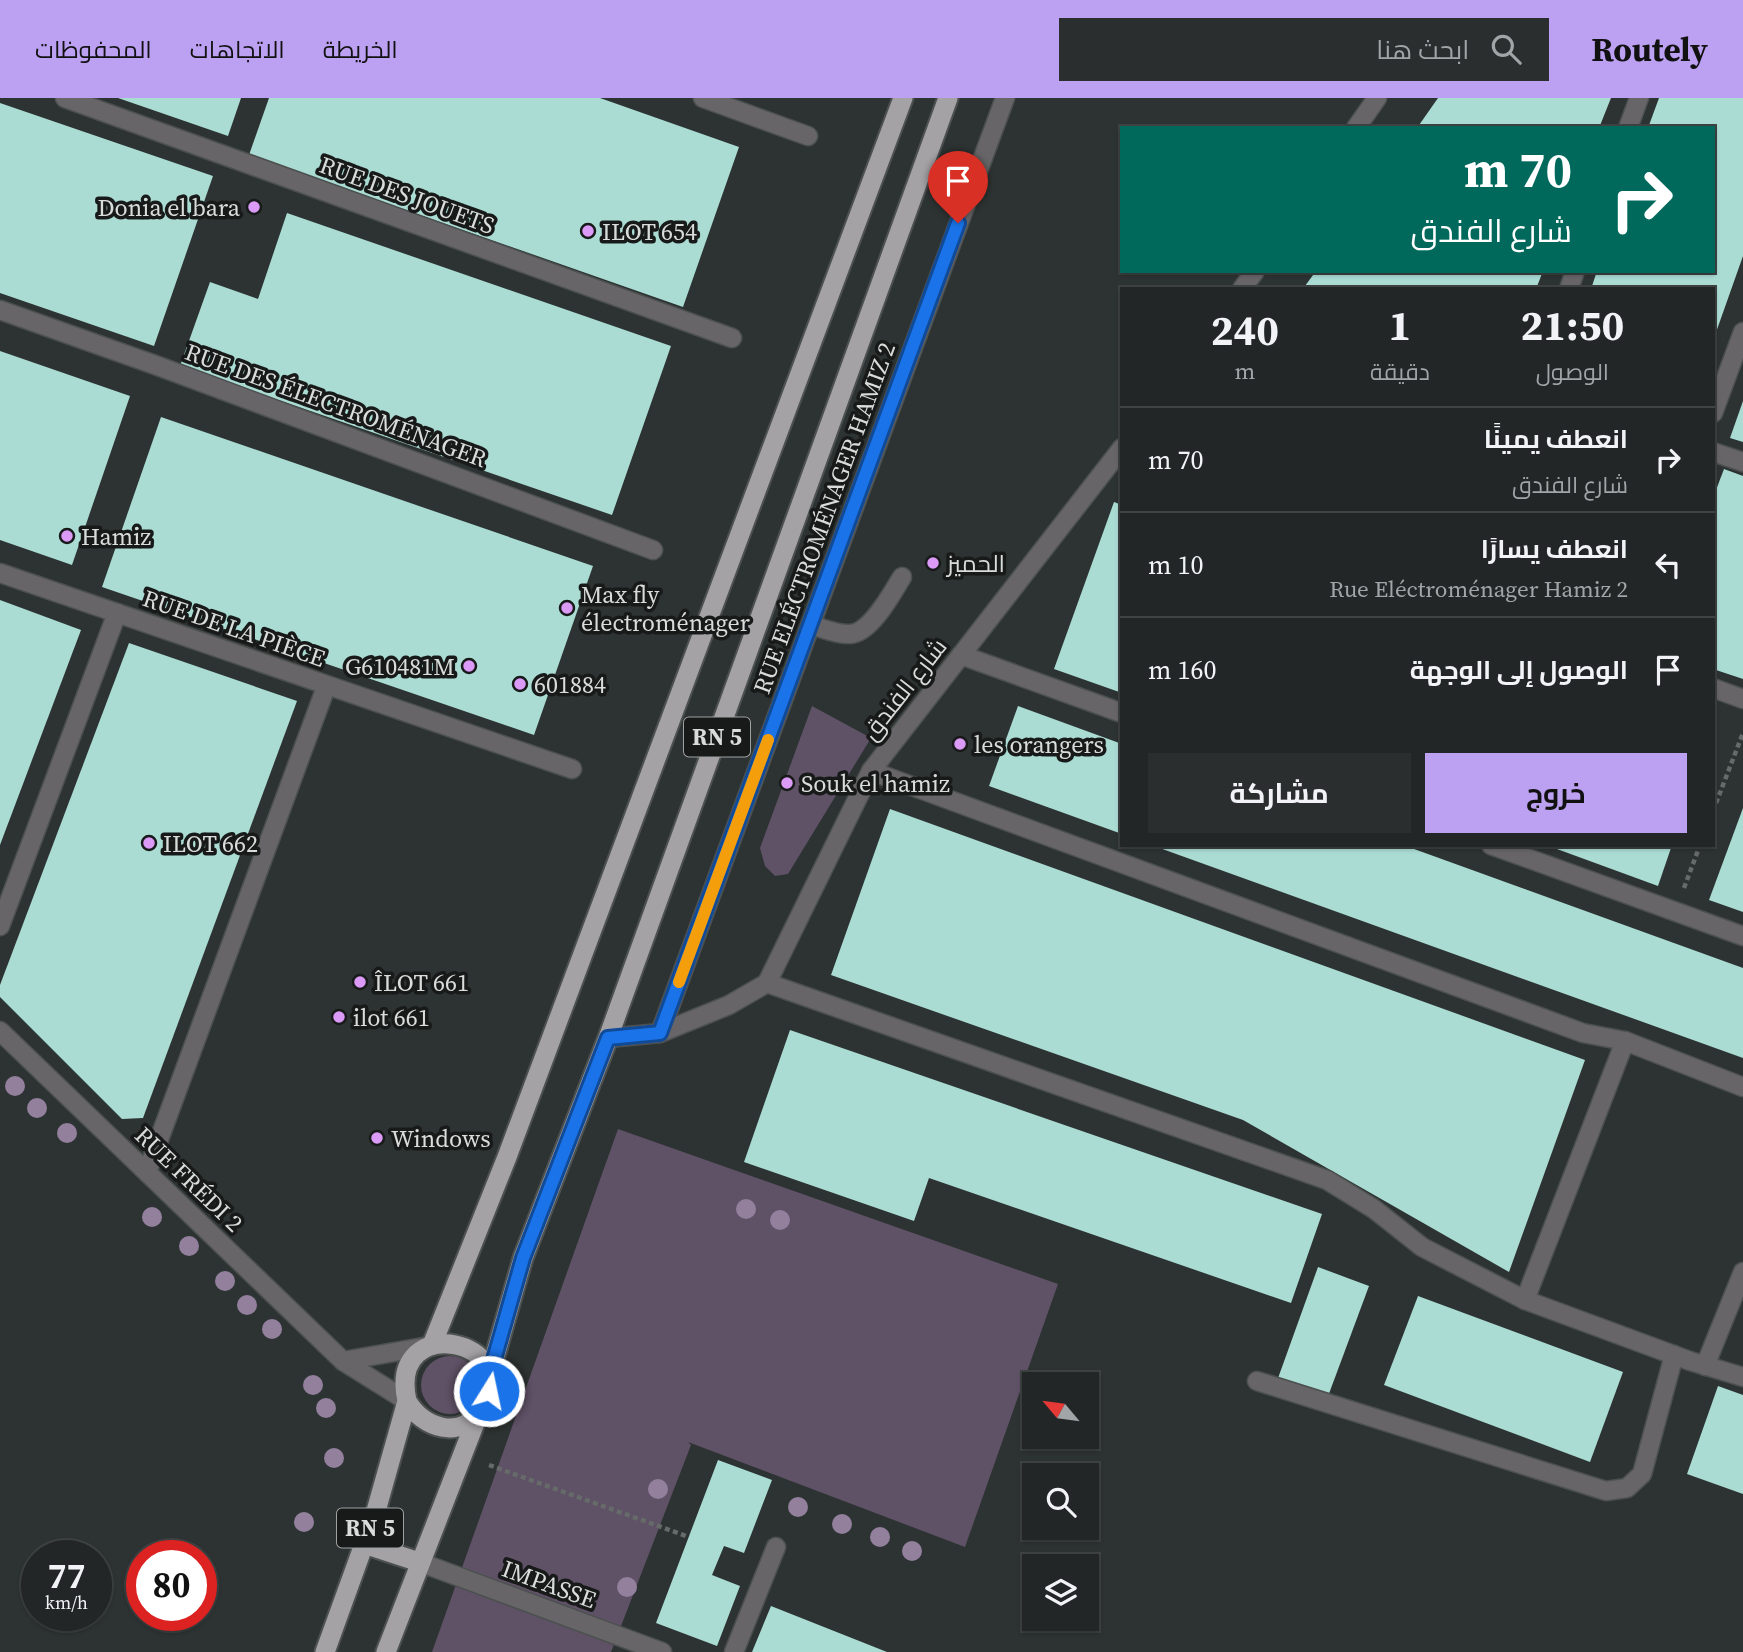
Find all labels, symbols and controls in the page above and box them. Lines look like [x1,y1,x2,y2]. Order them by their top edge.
search box [1059,18,1549,81]
text: Routely [1591,27,1708,72]
icon: search [1487,30,1525,68]
text: ابحث هنا [1376,32,1469,68]
text: المحفوظات [35,33,152,66]
text: الاتجاهات [190,33,285,66]
text: الخريطة [323,33,398,66]
text: 70 m [1464,136,1572,203]
street label: RUE DES JOUETS [315,148,499,242]
pin [928,151,988,223]
icon: right [1596,154,1687,245]
icon: arrive [939,162,977,200]
place label: Donia el bara [97,191,241,224]
marker: Donia el bara [246,199,262,215]
text: شارع الفندق [1411,209,1572,253]
place label: ILOT 654 [602,215,697,248]
marker: ILOT 654 [580,223,596,239]
text: 1 [1388,296,1411,354]
text: 21:50 [1521,296,1624,354]
text: 240 [1211,301,1279,359]
street label: RUE DES ÉLECTROMÉNAGER [181,335,492,475]
street label: RUE ELÉCTROMÉNAGER HAMIZ 2 [745,338,903,698]
text: m [1235,355,1255,387]
text: دقيقة [1370,356,1430,388]
text: الوصول [1536,356,1609,388]
text: انعطف يمينًا [1484,421,1628,457]
icon: right [1649,441,1687,479]
text: 70 m [1148,442,1204,478]
text: شارع الفندق [1512,469,1628,501]
place label: Hamiz [81,520,151,553]
marker: Hamiz [59,528,75,544]
text: انعطف يسارًا [1481,531,1628,567]
icon: left [1649,546,1687,584]
place label: الحميز [945,547,1005,580]
text: 10 m [1148,547,1204,583]
marker: الحميز [925,555,941,571]
text: Rue Eléctroménager Hamiz 2 [1329,573,1628,605]
place label: Max fly électroménager [581,578,750,639]
street label: RUE DE LA PIÈCE [138,581,330,675]
marker: Max fly électroménager [559,600,575,616]
street label: شارع الفندق [854,631,954,747]
place label: G610481M [345,650,455,683]
icon: arrive [1649,651,1687,689]
text: 160 m [1148,652,1217,688]
text: الوصول إلى الوجهة [1410,652,1628,688]
marker: G610481M [461,658,477,674]
place label: 601884 [534,668,606,701]
marker: 601884 [512,676,528,692]
road number: RN 5 [684,718,750,757]
place label: les orangers [974,728,1104,761]
marker: les orangers [952,736,968,752]
button: مشاركة [1148,753,1411,833]
button: خروج [1425,753,1687,833]
place label: Souk el hamiz [801,767,950,800]
marker: Souk el hamiz [779,775,795,791]
place label: ILOT 662 [163,827,258,860]
marker: ILOT 662 [141,835,157,851]
place label: ÎLOT 661 [374,966,469,999]
marker: ÎLOT 661 [352,974,368,990]
place label: ilot 661 [353,1001,430,1034]
marker: ilot 661 [331,1009,347,1025]
street label: RUE FRÉDI 2 [128,1119,250,1239]
place label: Windows [391,1122,491,1155]
marker: Windows [369,1130,385,1146]
position arrow [452,1354,526,1428]
north arrow [1022,1372,1099,1449]
map controls [1022,1372,1099,1631]
button: search [1022,1463,1099,1540]
road number: RN 5 [337,1508,403,1548]
speed limit sign: 80 [126,1540,217,1631]
text: 77 [48,1552,85,1600]
street label: IMPASSE [497,1552,601,1616]
button: layers [1022,1554,1099,1631]
text: km/h [45,1590,88,1615]

